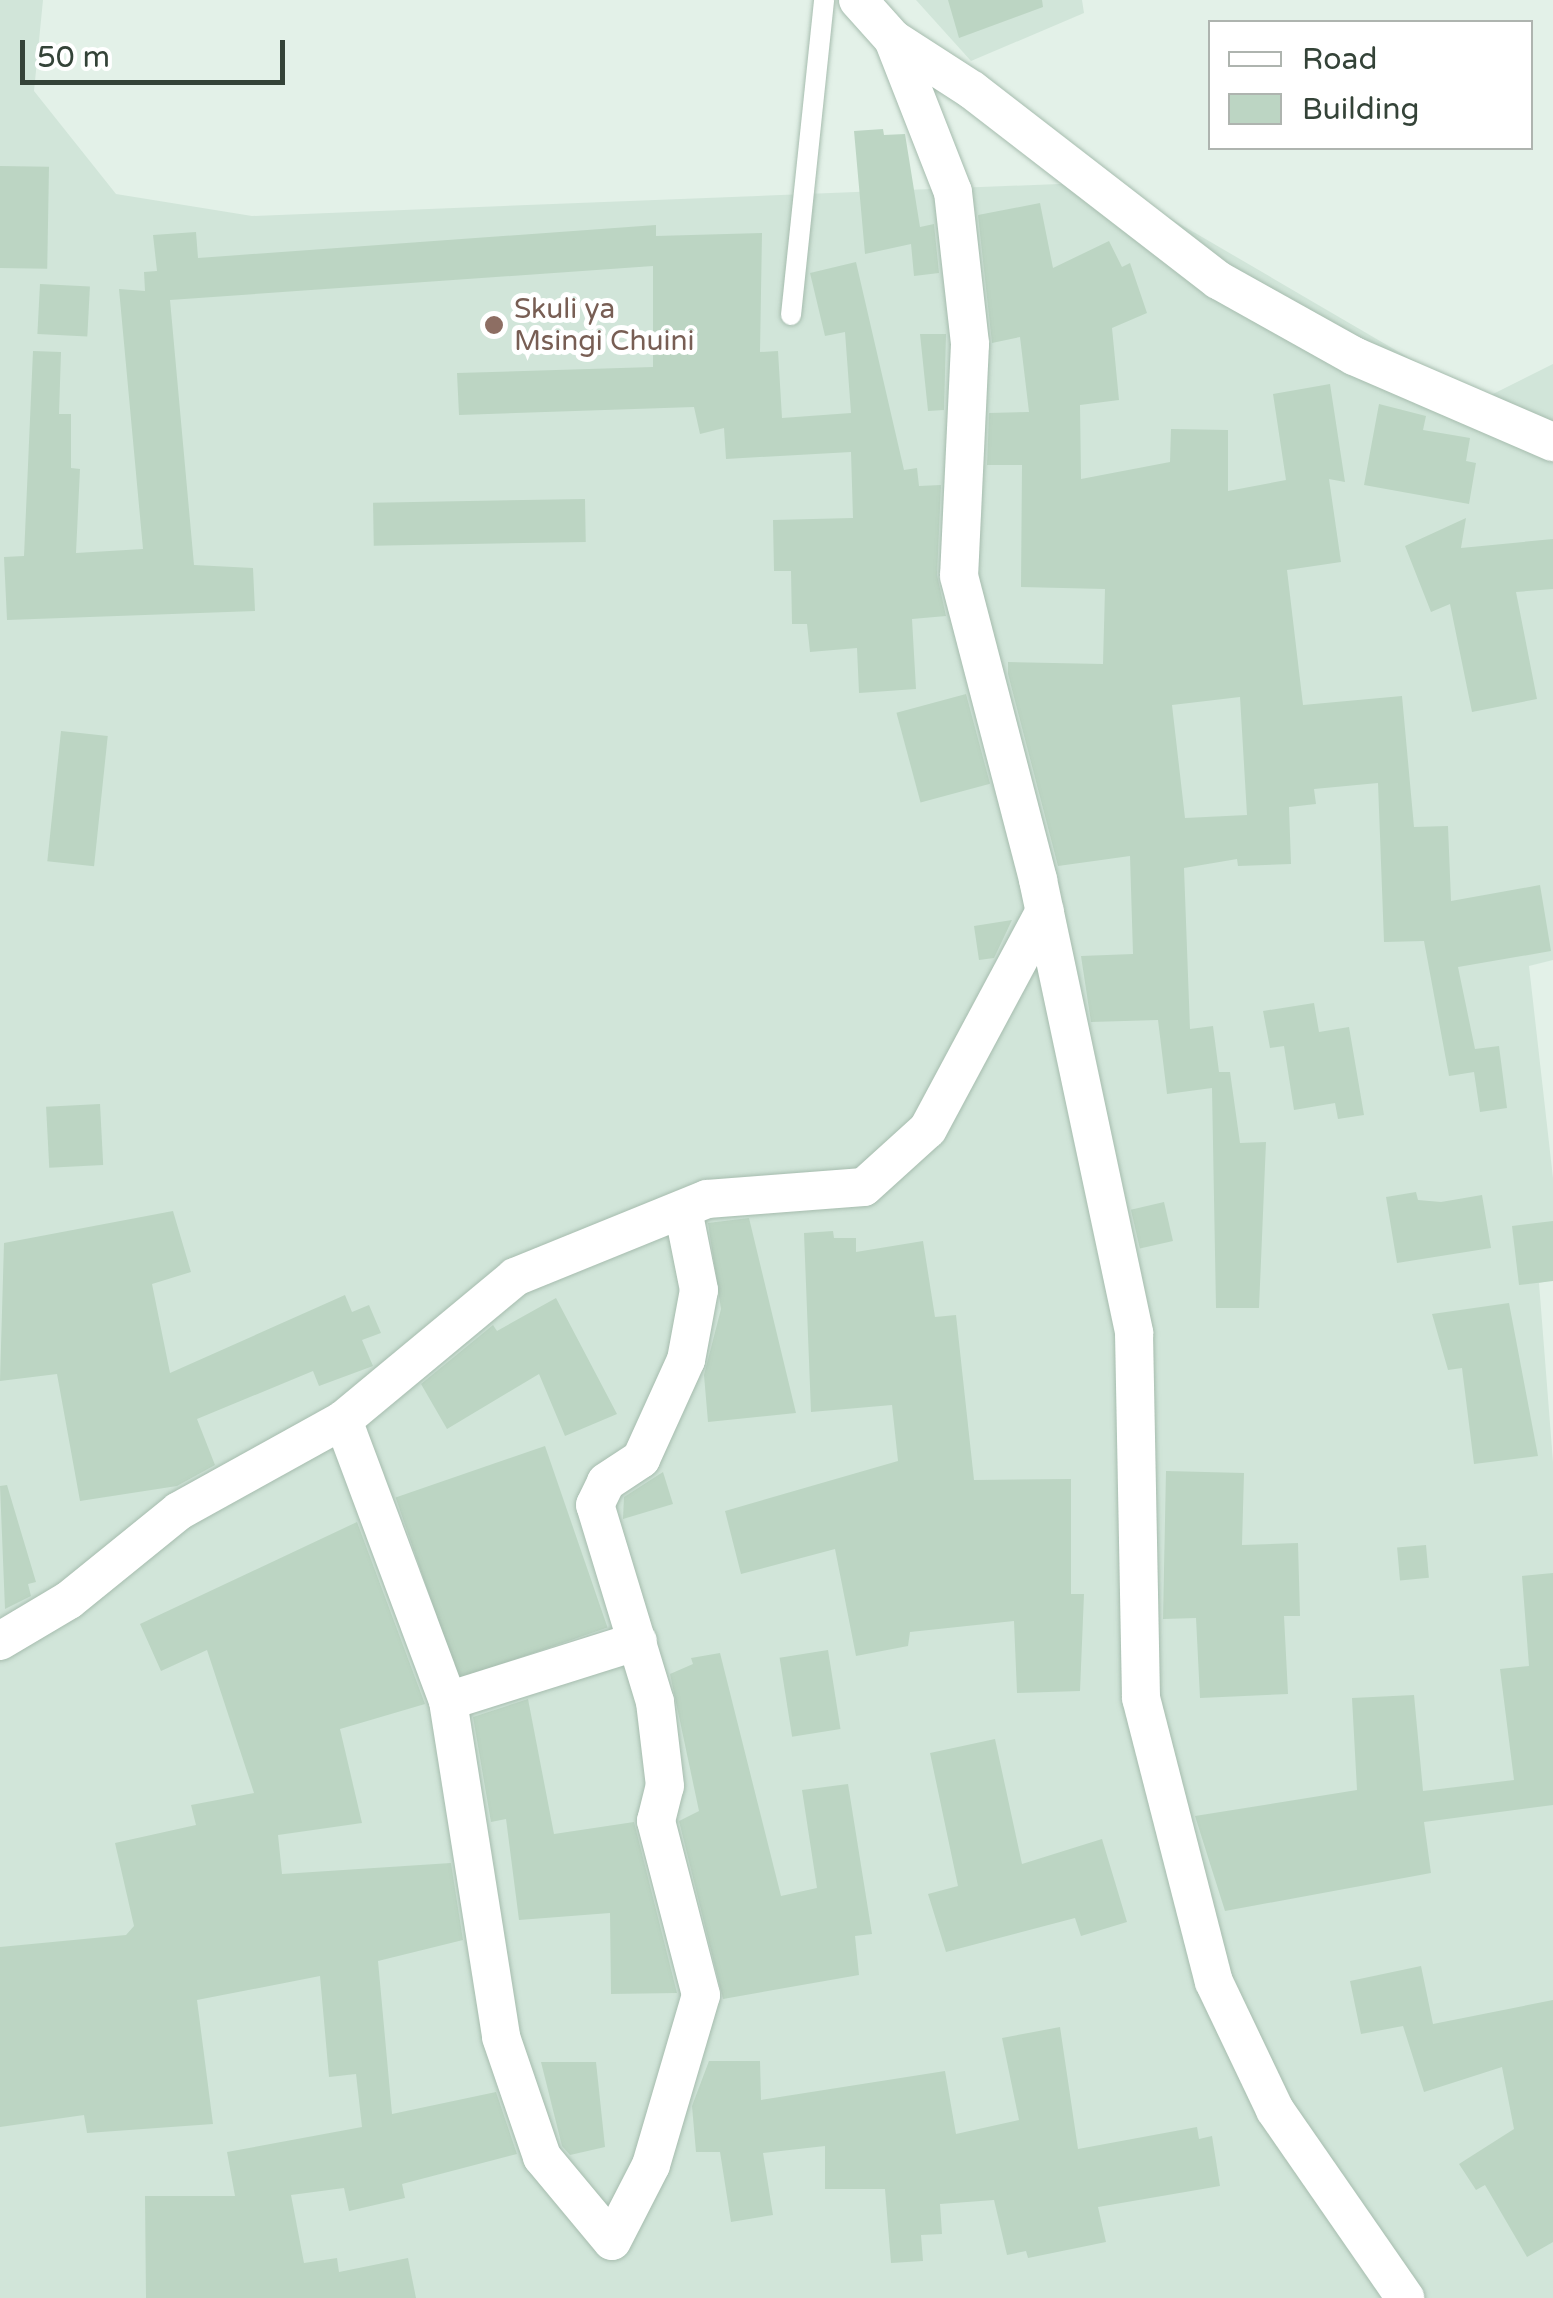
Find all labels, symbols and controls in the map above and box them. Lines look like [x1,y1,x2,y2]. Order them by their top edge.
scale bar [25,20,290,82]
legend [1208,20,1533,150]
text: 50 m [37,39,110,76]
text: Road [1302,41,1377,78]
text: Building [1302,91,1419,128]
place label: Skuli ya Msingi Chuini [514,292,695,358]
marker: Skuli ya Msingi Chuini [483,314,505,336]

